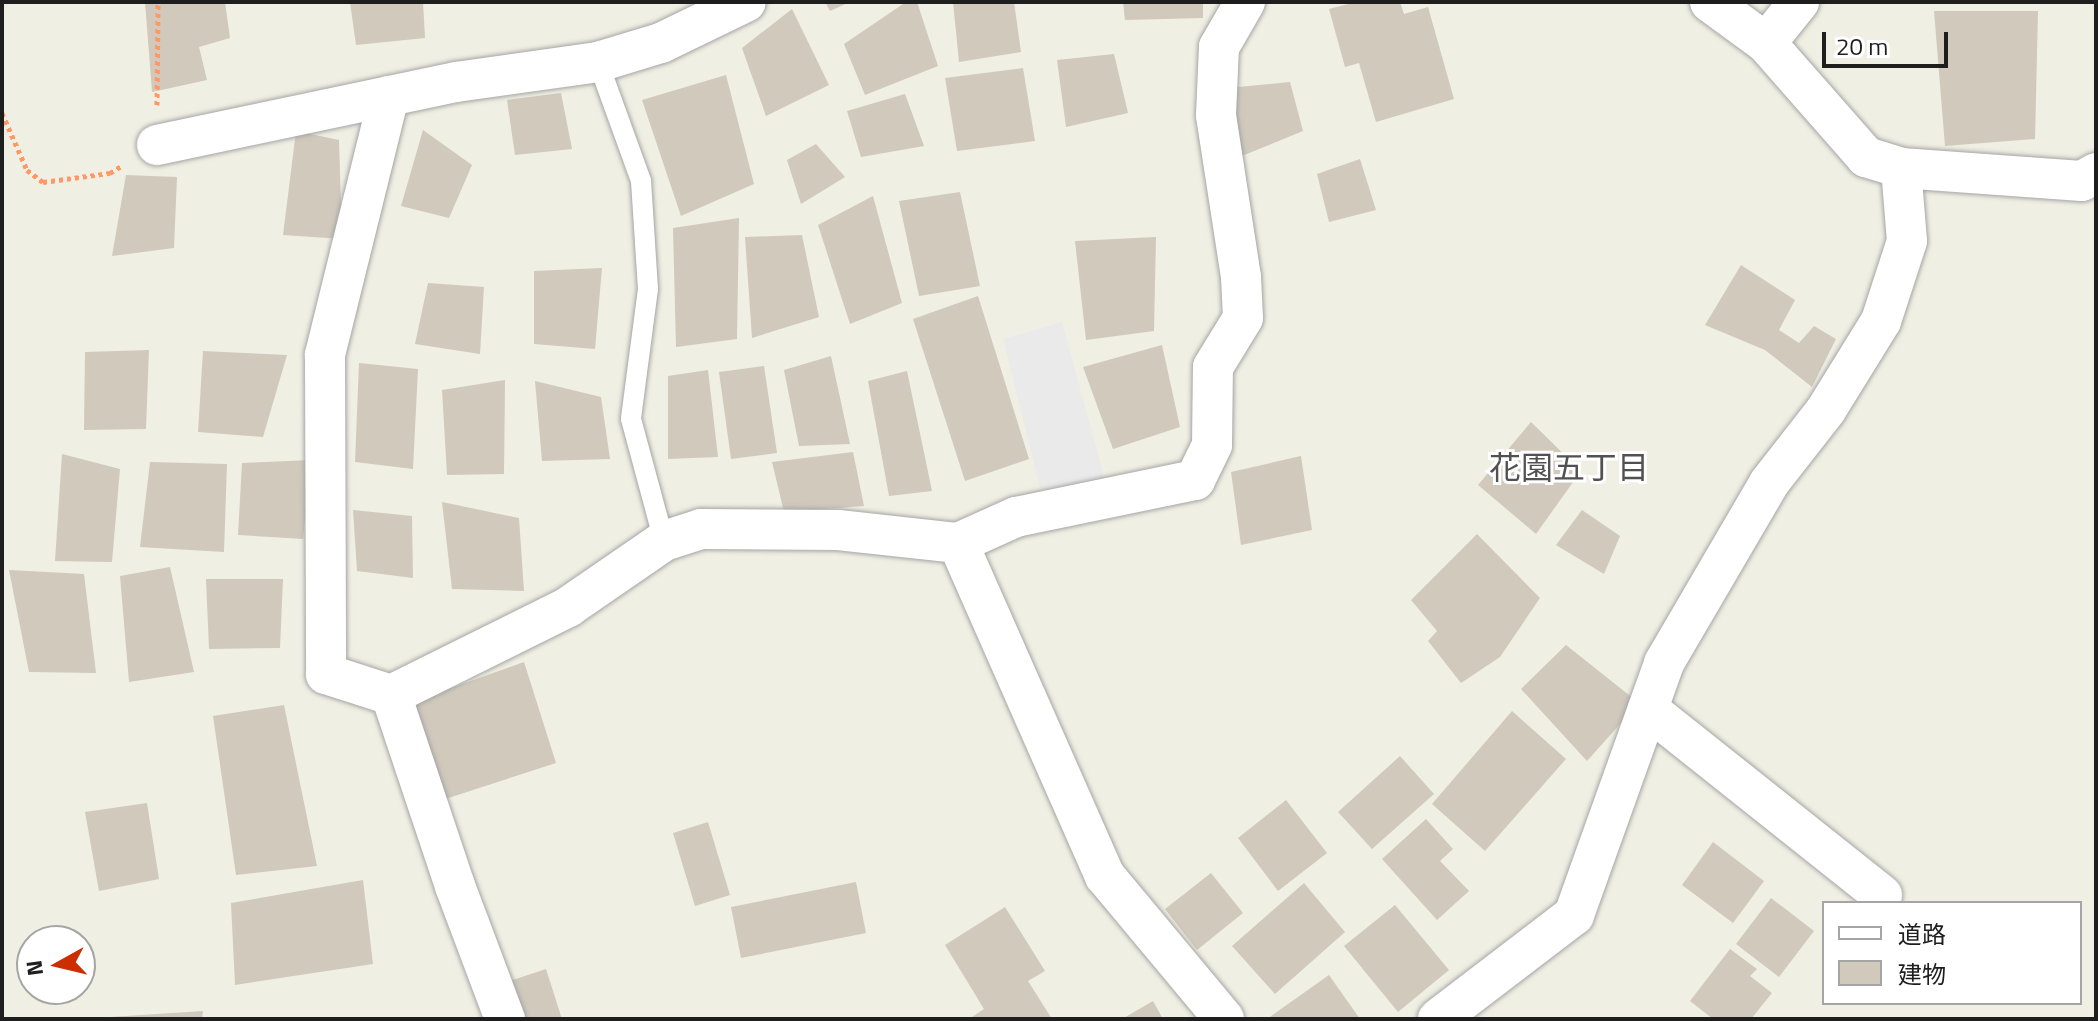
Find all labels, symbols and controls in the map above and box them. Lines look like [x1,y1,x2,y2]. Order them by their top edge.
scale bar [1826,16,1952,66]
text: 20 m [1836,28,1888,64]
district label: 花園五丁目 [1489,448,1649,486]
legend [1822,901,2082,1005]
text: 道路 [1898,916,1946,952]
north arrow [16,925,96,1005]
text: 建物 [1898,956,1946,992]
text: N [16,958,52,978]

